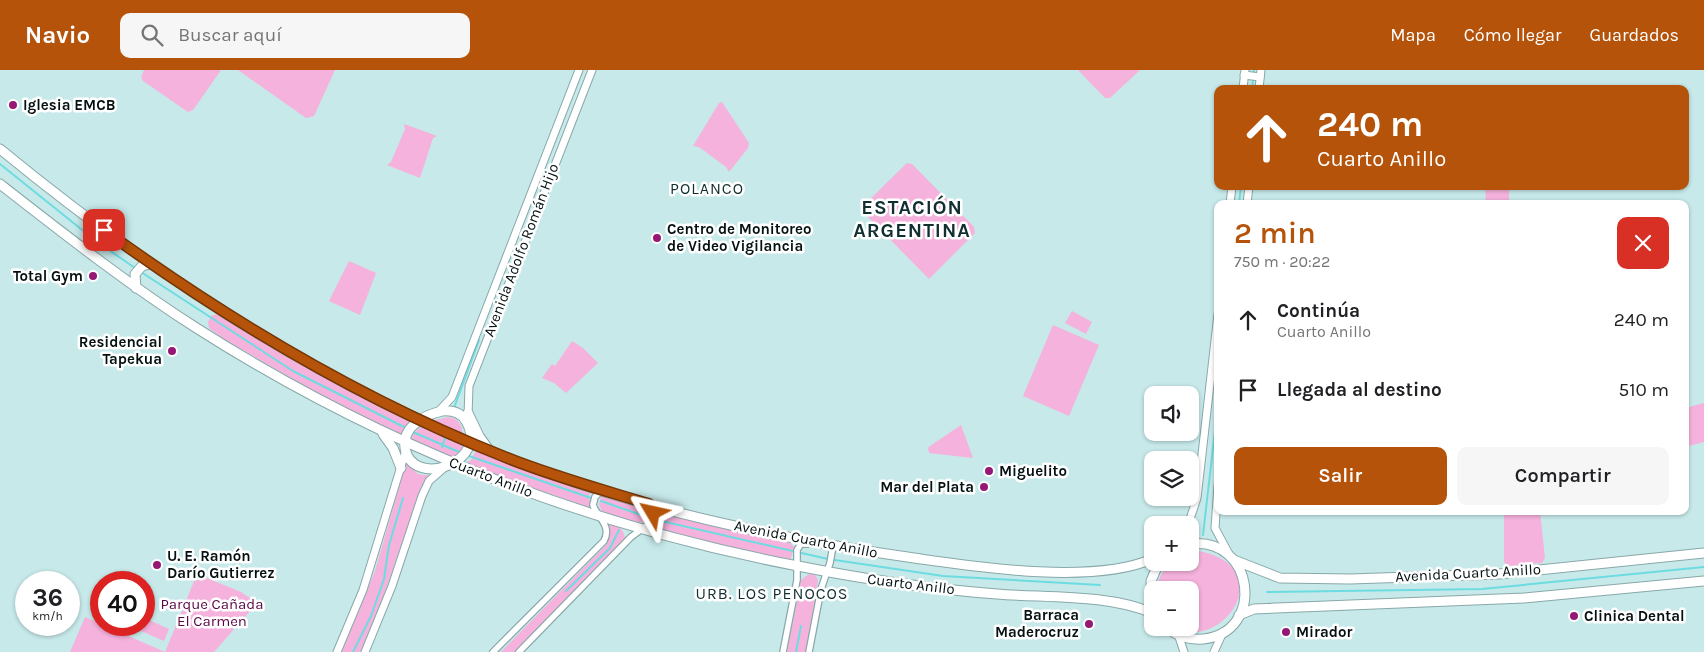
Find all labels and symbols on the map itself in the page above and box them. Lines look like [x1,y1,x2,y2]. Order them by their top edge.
place label: Iglesia EMCB [23,96,115,114]
marker: Iglesia EMCB [7,99,19,111]
street label: Avenida Adolfo Román Hijo [480,161,562,339]
district label: POLANCO [670,179,744,198]
district label: ESTACIÓN ARGENTINA [853,195,971,242]
pin [83,209,125,251]
place label: Centro de Monitoreo de Video Vigilancia [667,220,811,255]
marker: Centro de Monitoreo de Video Vigilancia [651,232,663,244]
place label: Total Gym [13,267,83,285]
marker: Total Gym [87,270,99,282]
place label: Residencial Tapekua [79,333,162,368]
marker: Residencial Tapekua [166,345,178,357]
street label: Cuarto Anillo [447,453,535,501]
place label: Miguelito [999,462,1067,480]
marker: Miguelito [983,465,995,477]
place label: Mar del Plata [880,478,974,496]
marker: Mar del Plata [978,481,990,493]
position arrow [626,486,678,538]
street label: Avenida Cuarto Anillo [733,516,879,562]
place label: U. E. Ramón Darío Gutierrez [167,547,275,582]
marker: U. E. Ramón Darío Gutierrez [151,559,163,571]
street label: Avenida Cuarto Anillo [1395,560,1541,586]
street label: Cuarto Anillo [866,570,956,598]
speed limit sign: 40 [90,571,155,636]
district label: URB. LOS PENOCOS [695,584,849,603]
park label: Parque Cañada El Carmen [160,595,264,630]
place label: Barraca Maderocruz [995,606,1079,641]
place label: Clinica Dental [1584,607,1685,625]
marker: Clinica Dental [1568,610,1580,622]
marker: Barraca Maderocruz [1083,618,1095,630]
place label: Mirador [1296,623,1352,641]
marker: Mirador [1280,626,1292,638]

